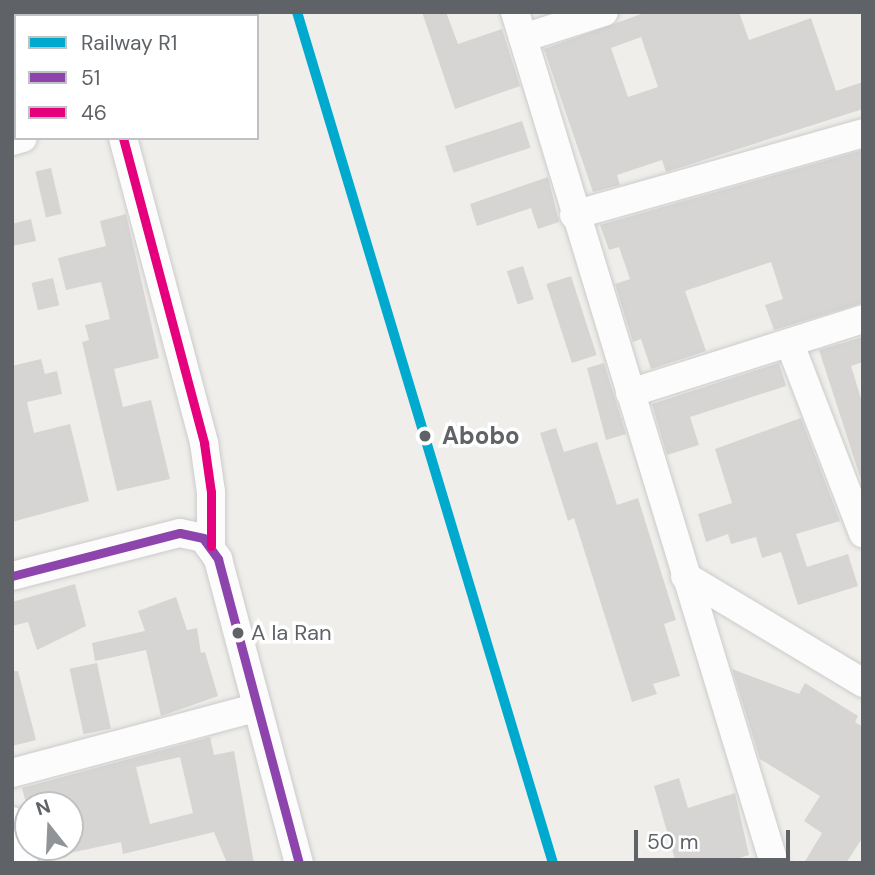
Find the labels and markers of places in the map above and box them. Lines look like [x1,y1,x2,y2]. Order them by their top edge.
place label: Abobo [442,422,520,450]
marker: Abobo [414,425,436,447]
place label: A la Ran [251,620,332,646]
marker: A la Ran [231,626,245,640]

